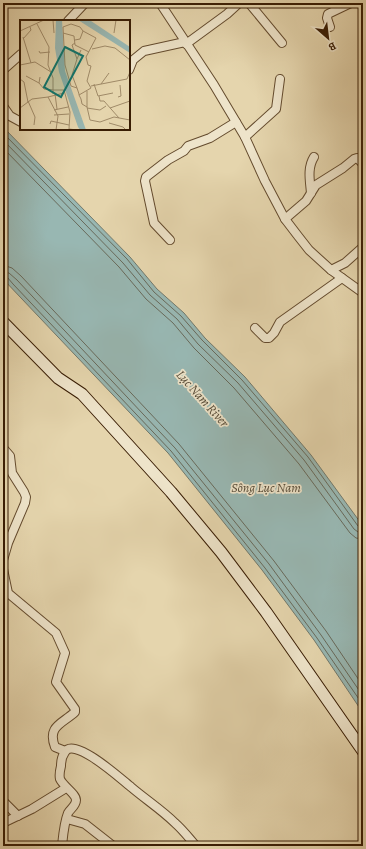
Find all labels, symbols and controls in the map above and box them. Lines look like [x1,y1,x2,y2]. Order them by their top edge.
north arrow [308,18,348,58]
inset map [20,20,130,130]
text: B [326,38,339,55]
water label: Lục Nam River [173,366,233,431]
water label: Sông Lục Nam [231,479,301,496]

